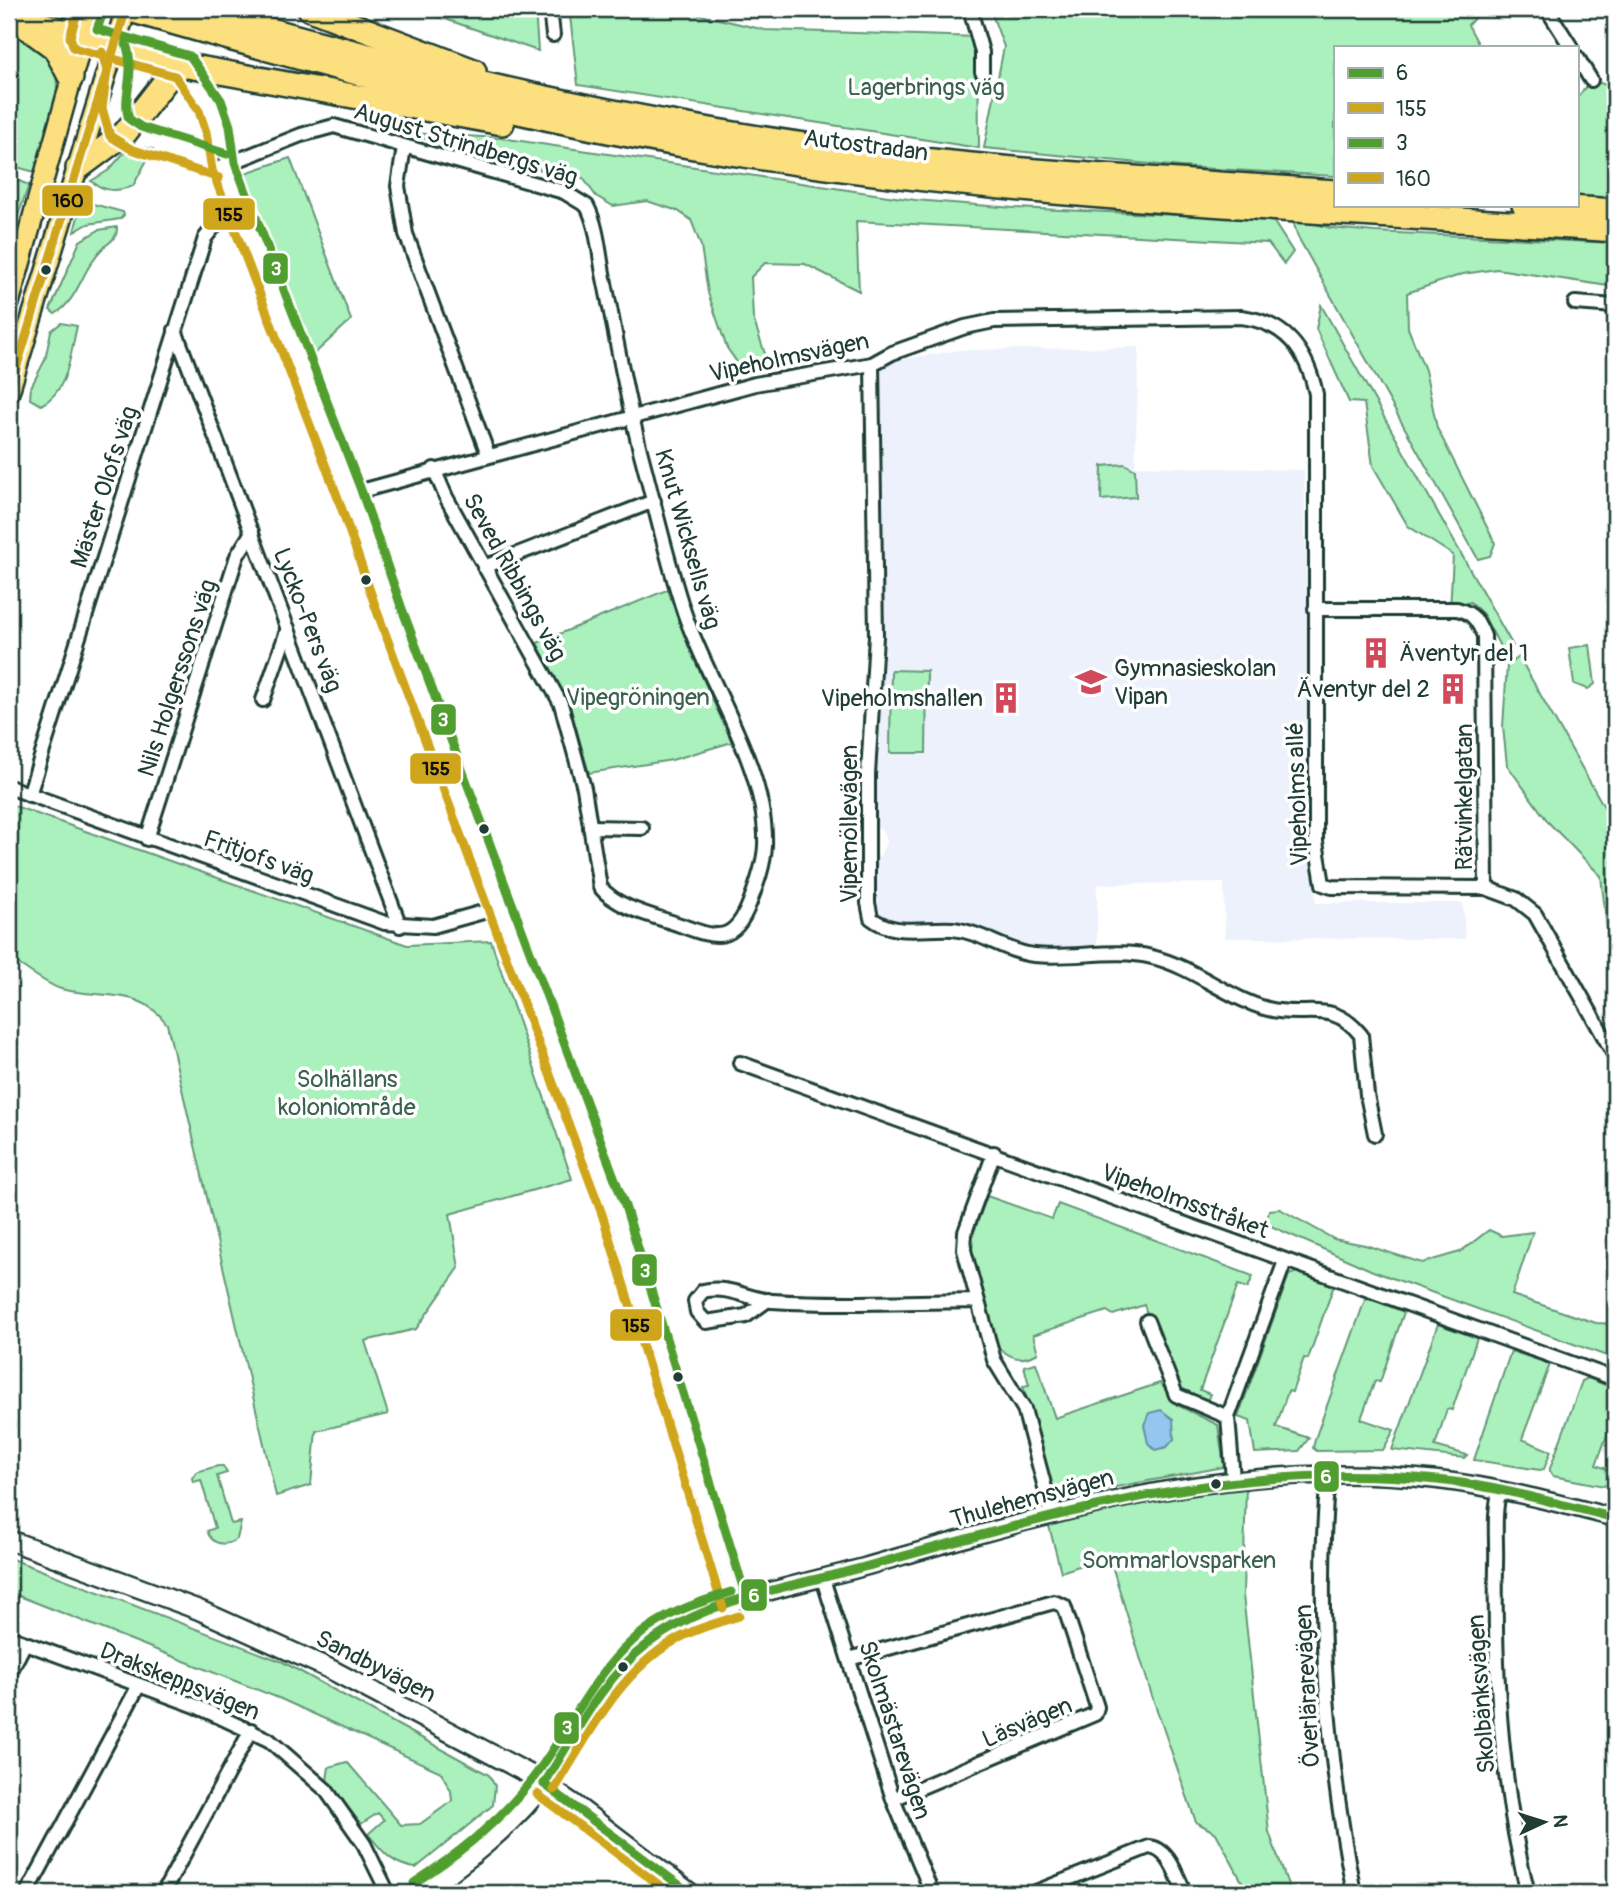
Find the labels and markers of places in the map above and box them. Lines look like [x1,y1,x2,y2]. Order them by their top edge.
unlabelled marker [39,263,53,277]
unlabelled marker [359,573,373,587]
building icon: Äventyr del 1 [1359,636,1393,670]
place label: Äventyr del 1 [1399,639,1528,668]
place label: Gymnasieskolan Vipan [1114,654,1276,711]
school or university icon: Gymnasieskolan Vipan [1074,665,1108,699]
building icon: Äventyr del 2 [1436,672,1470,706]
place label: Äventyr del 2 [1296,675,1430,704]
building icon: Vipeholmshallen [989,681,1023,715]
place label: Vipeholmshallen [821,684,983,713]
unlabelled marker [477,822,491,836]
unlabelled marker [671,1370,685,1384]
unlabelled marker [1209,1477,1223,1491]
unlabelled marker [616,1660,630,1674]

